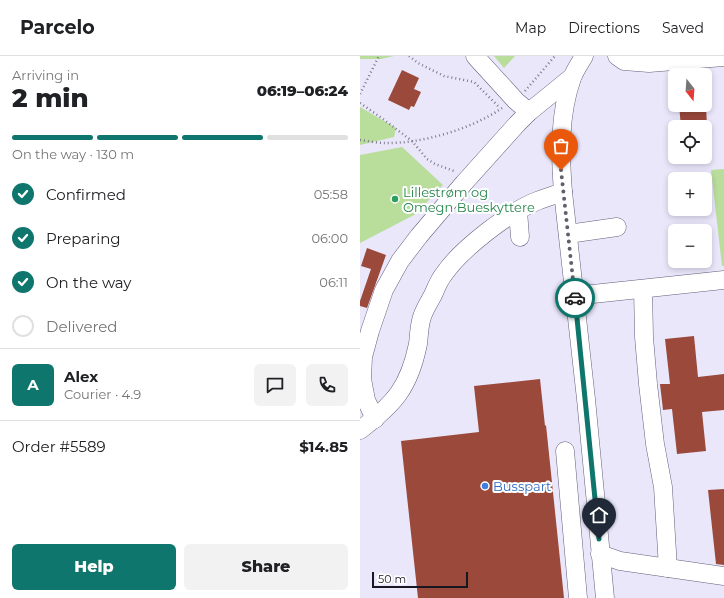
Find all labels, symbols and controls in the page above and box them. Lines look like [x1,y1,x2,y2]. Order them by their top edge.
text: Parcelo [20,16,95,39]
text: Map [515,19,546,37]
text: Directions [568,19,640,37]
text: Saved [662,19,704,37]
text: Arriving in [12,67,79,83]
north arrow [668,68,712,112]
map controls [668,68,712,268]
text: 06:19–06:24 [257,81,348,100]
text: 2 min [12,82,89,114]
button: locate [668,120,712,164]
pin [544,129,578,170]
icon: bag [550,135,572,157]
text: On the way · 130 m [12,146,134,162]
button: + [668,172,712,216]
icon: check [12,183,34,205]
place label: Lillestrøm og Omegn Bueskyttere [403,184,535,215]
text: Confirmed [46,185,126,204]
text: 05:58 [314,186,348,202]
marker: Lillestrøm og Omegn Bueskyttere [390,194,400,204]
button: − [668,224,712,268]
icon: check [12,227,34,249]
text: Preparing [46,229,121,248]
text: 06:00 [312,230,348,246]
icon: check [12,271,34,293]
text: On the way [46,273,131,292]
text: 06:11 [319,274,348,290]
courier [555,278,595,318]
icon: car [564,287,586,309]
text: Delivered [46,317,118,336]
button: chat [254,364,296,406]
button: phone [306,364,348,406]
text: Alex [64,367,98,386]
text: A [27,375,39,394]
text: Courier · 4.9 [64,386,141,402]
text: Order #5589 [12,437,106,456]
text: $14.85 [299,437,348,456]
place label: Busspart [493,478,551,494]
marker: Busspart [480,481,490,491]
pin [582,498,616,539]
icon: home [588,504,610,526]
button: Help [12,544,176,590]
button: Share [184,544,348,590]
scale bar [372,570,468,589]
text: 50 m [378,572,406,586]

